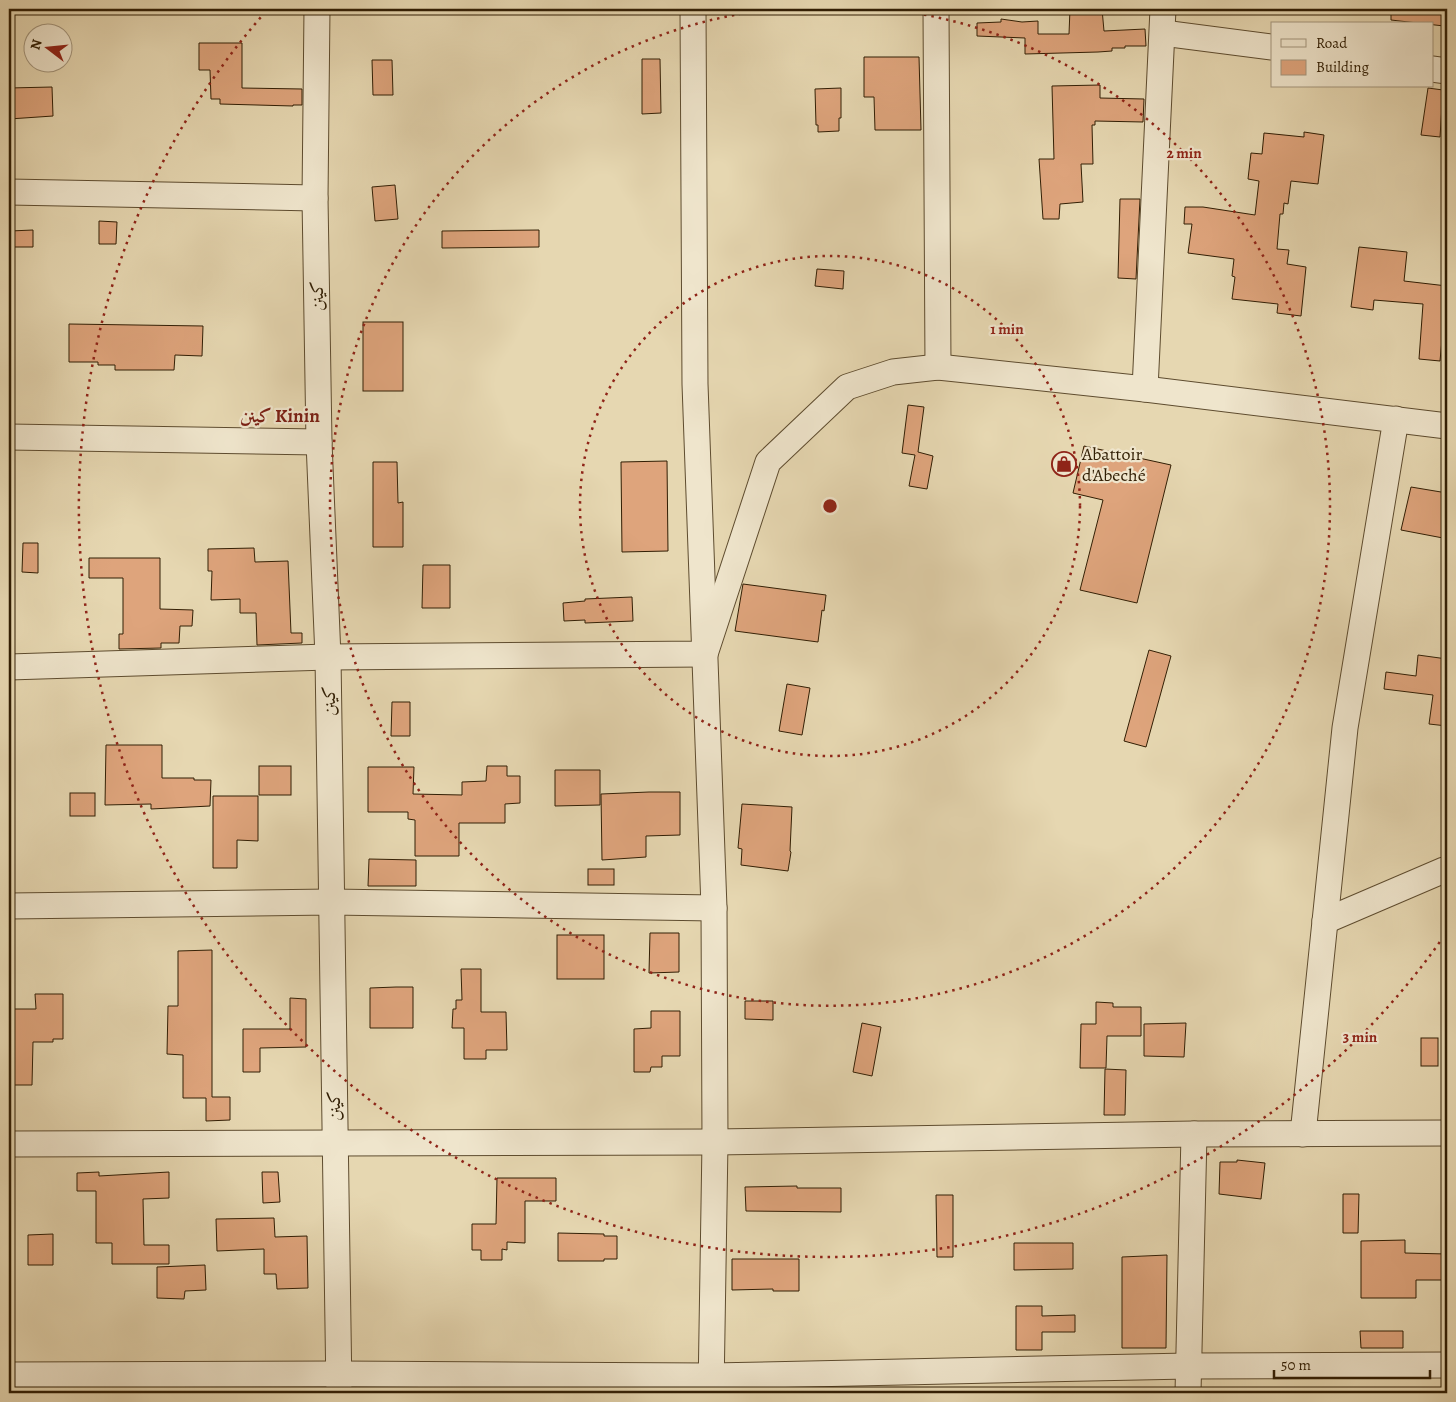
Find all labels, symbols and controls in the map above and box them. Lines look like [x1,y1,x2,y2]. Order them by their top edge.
north arrow [22,22,72,72]
legend [1271,22,1434,88]
text: Road [1316,33,1348,53]
text: N [25,37,47,52]
text: Building [1316,57,1369,77]
text: 2 min [1166,143,1202,163]
street label: كينن [305,281,329,311]
text: 1 min [990,319,1024,339]
district label: كينن Kinin [240,403,320,429]
place label: Abattoir d'Abeché [1081,442,1146,487]
shop icon: Abattoir d'Abeché [1051,451,1077,477]
centre of rings [821,497,839,515]
street label: كينن [317,686,341,716]
text: 3 min [1343,1027,1378,1047]
street label: كينن [322,1091,346,1121]
scale bar [1274,1347,1430,1379]
text: 50 m [1281,1355,1311,1375]

